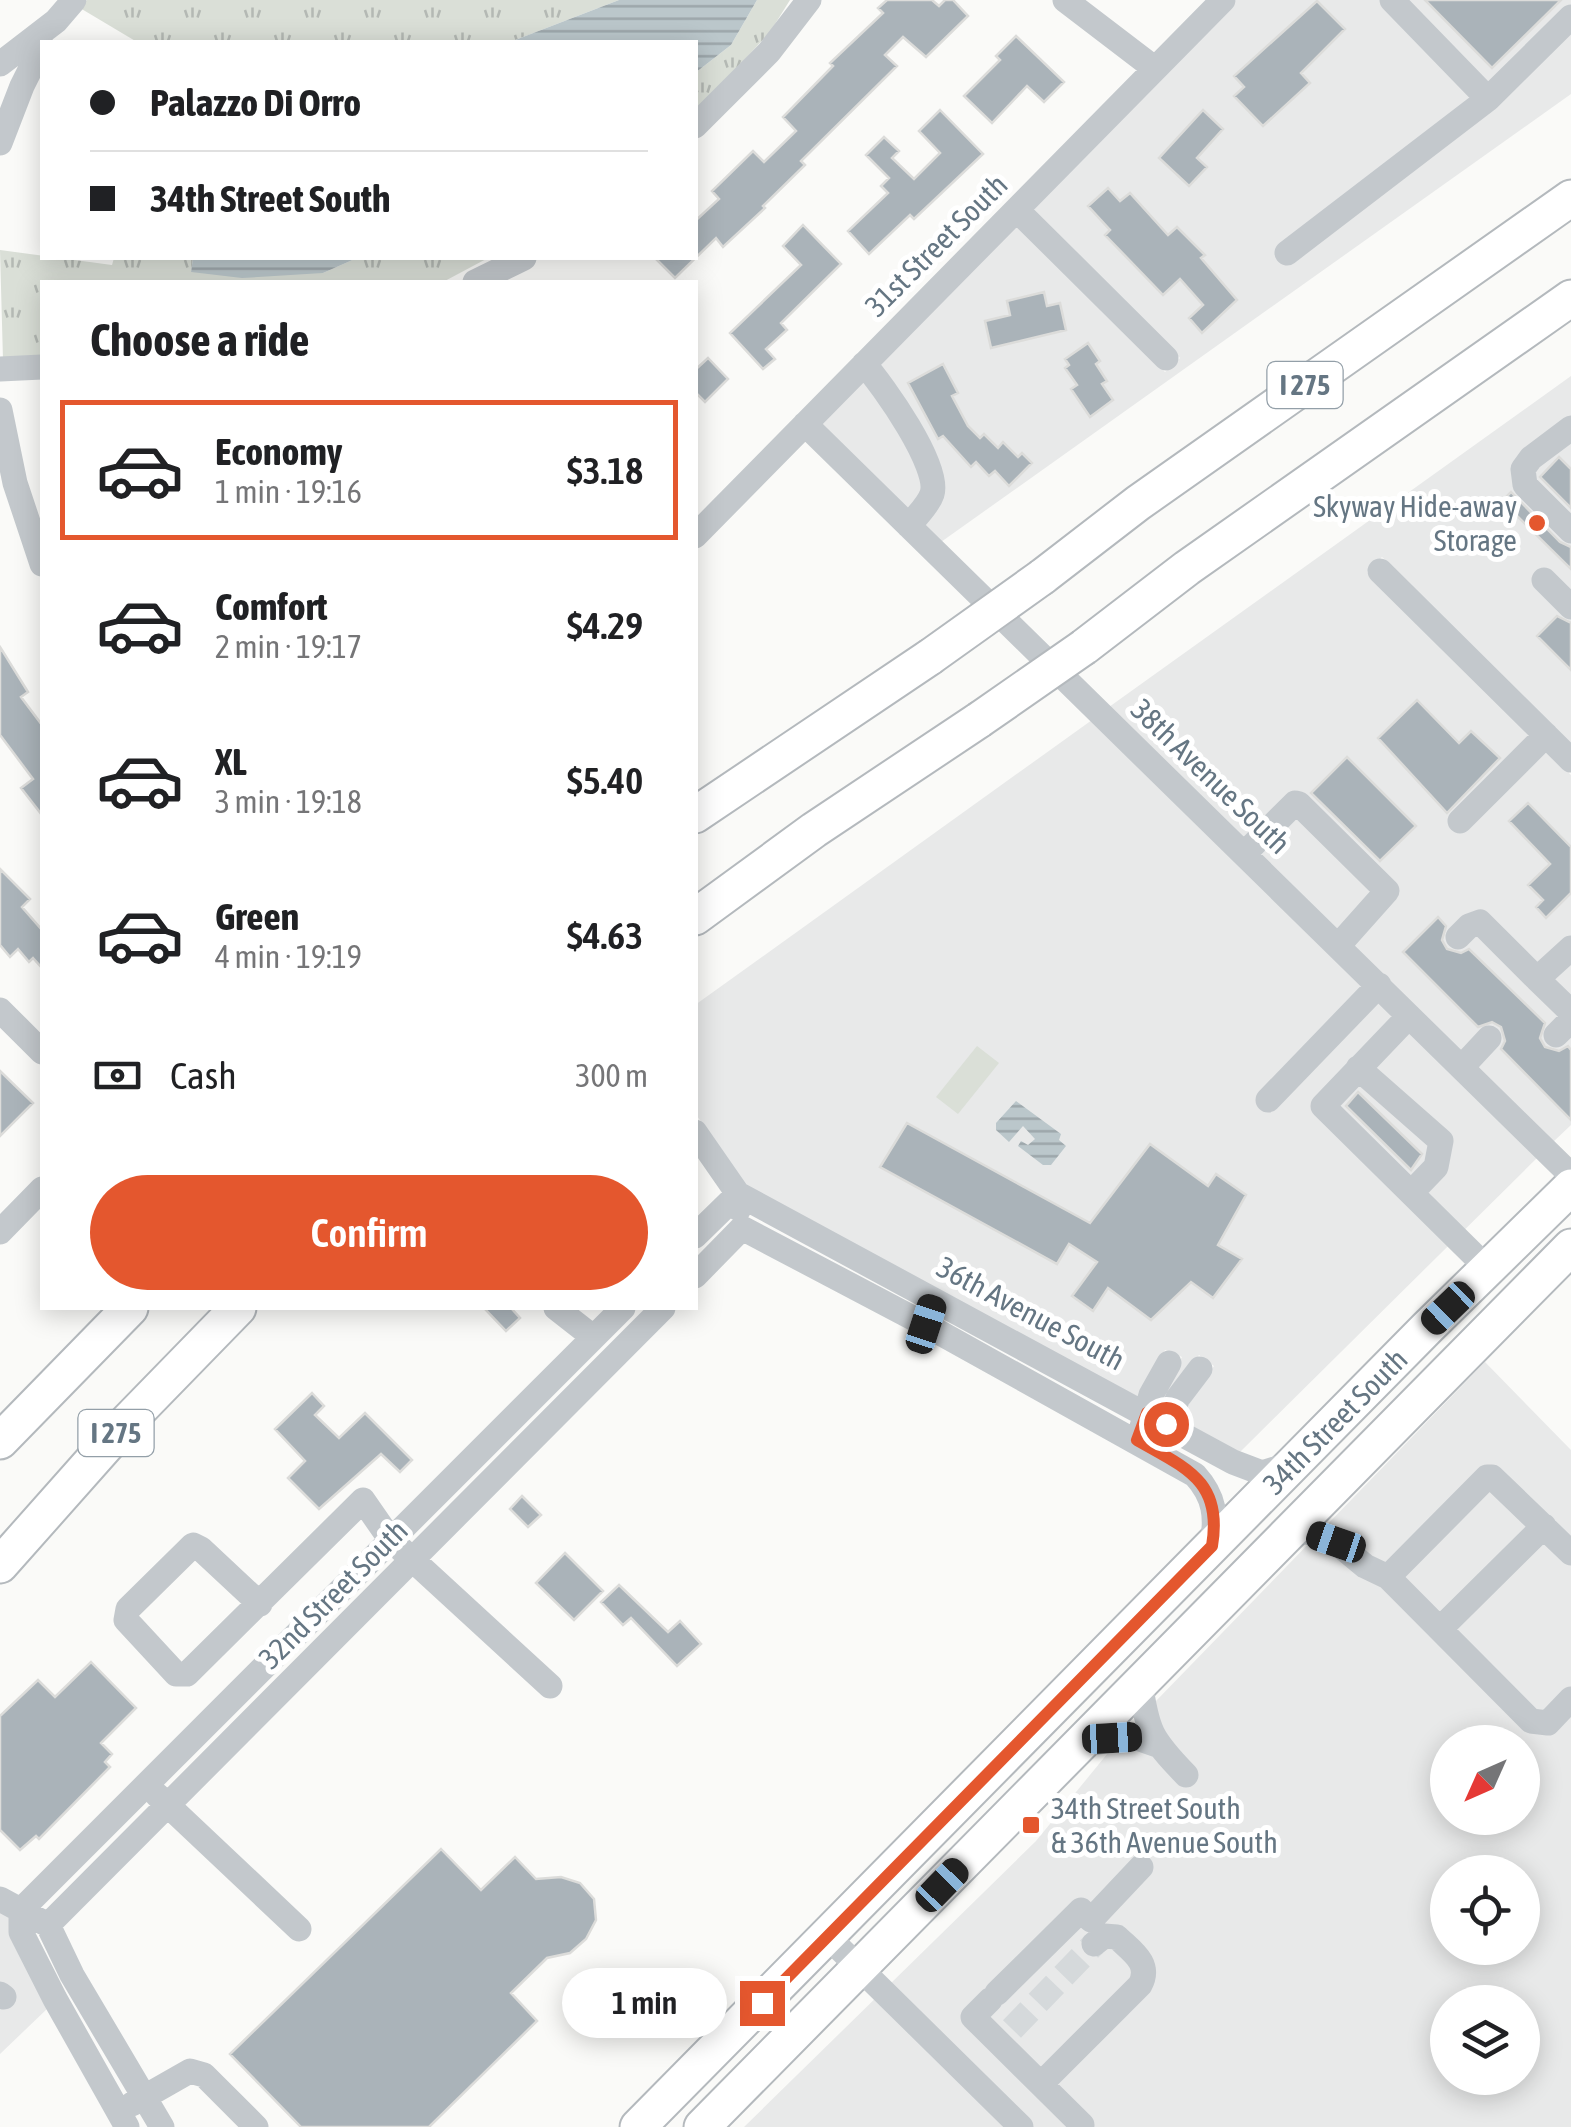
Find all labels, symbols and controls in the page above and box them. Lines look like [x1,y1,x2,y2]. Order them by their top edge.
text: Palazzo Di Orro [150,81,361,124]
street label: 31st Street South [858,167,1014,323]
text: 34th Street South [150,177,390,220]
text: Choose a ride [90,314,309,366]
road number: I 275 [1268,362,1342,408]
icon: car [95,425,185,515]
text: Economy [215,430,342,473]
text: $3.18 [567,449,643,492]
text: 1 min · 19:16 [215,473,362,510]
place label: Skyway Hide-away Storage [1313,489,1517,557]
marker: Skyway Hide-away Storage [1526,512,1548,534]
icon: car [95,580,185,670]
text: Comfort [215,585,327,628]
text: $4.29 [567,604,643,647]
text: 2 min · 19:17 [215,628,362,665]
street label: 38th Avenue South [1125,692,1297,860]
icon: car [95,735,185,825]
text: XL [215,740,247,783]
text: $5.40 [567,759,643,802]
text: 3 min · 19:18 [215,783,362,820]
icon: car [95,890,185,980]
text: Green [215,895,299,938]
text: $4.63 [567,914,643,957]
text: 4 min · 19:19 [215,938,362,975]
icon: cash [90,1048,145,1103]
text: Cash [170,1054,237,1097]
text: 300 m [575,1057,648,1094]
button: Confirm [90,1175,648,1290]
street label: 36th Avenue South [932,1249,1130,1377]
car [1416,1276,1480,1340]
car [902,1291,950,1357]
street label: 34th Street South [1256,1342,1414,1501]
route start [1144,1402,1189,1447]
road number: I 275 [78,1410,154,1456]
street label: 32nd Street South [252,1513,414,1675]
car [1303,1518,1369,1566]
car [1081,1721,1143,1755]
north arrow [1430,1725,1540,1835]
map controls [1430,1725,1540,2095]
place label: 34th Street South & 36th Avenue South [1051,1791,1278,1859]
marker: 34th Street South & 36th Avenue South [1020,1814,1042,1836]
car [910,1853,974,1917]
button: locate [1430,1855,1540,1965]
callout: 1 min [562,1968,727,2038]
route end [740,1981,785,2026]
text: 1 min [612,1984,677,2021]
button: layers [1430,1985,1540,2095]

